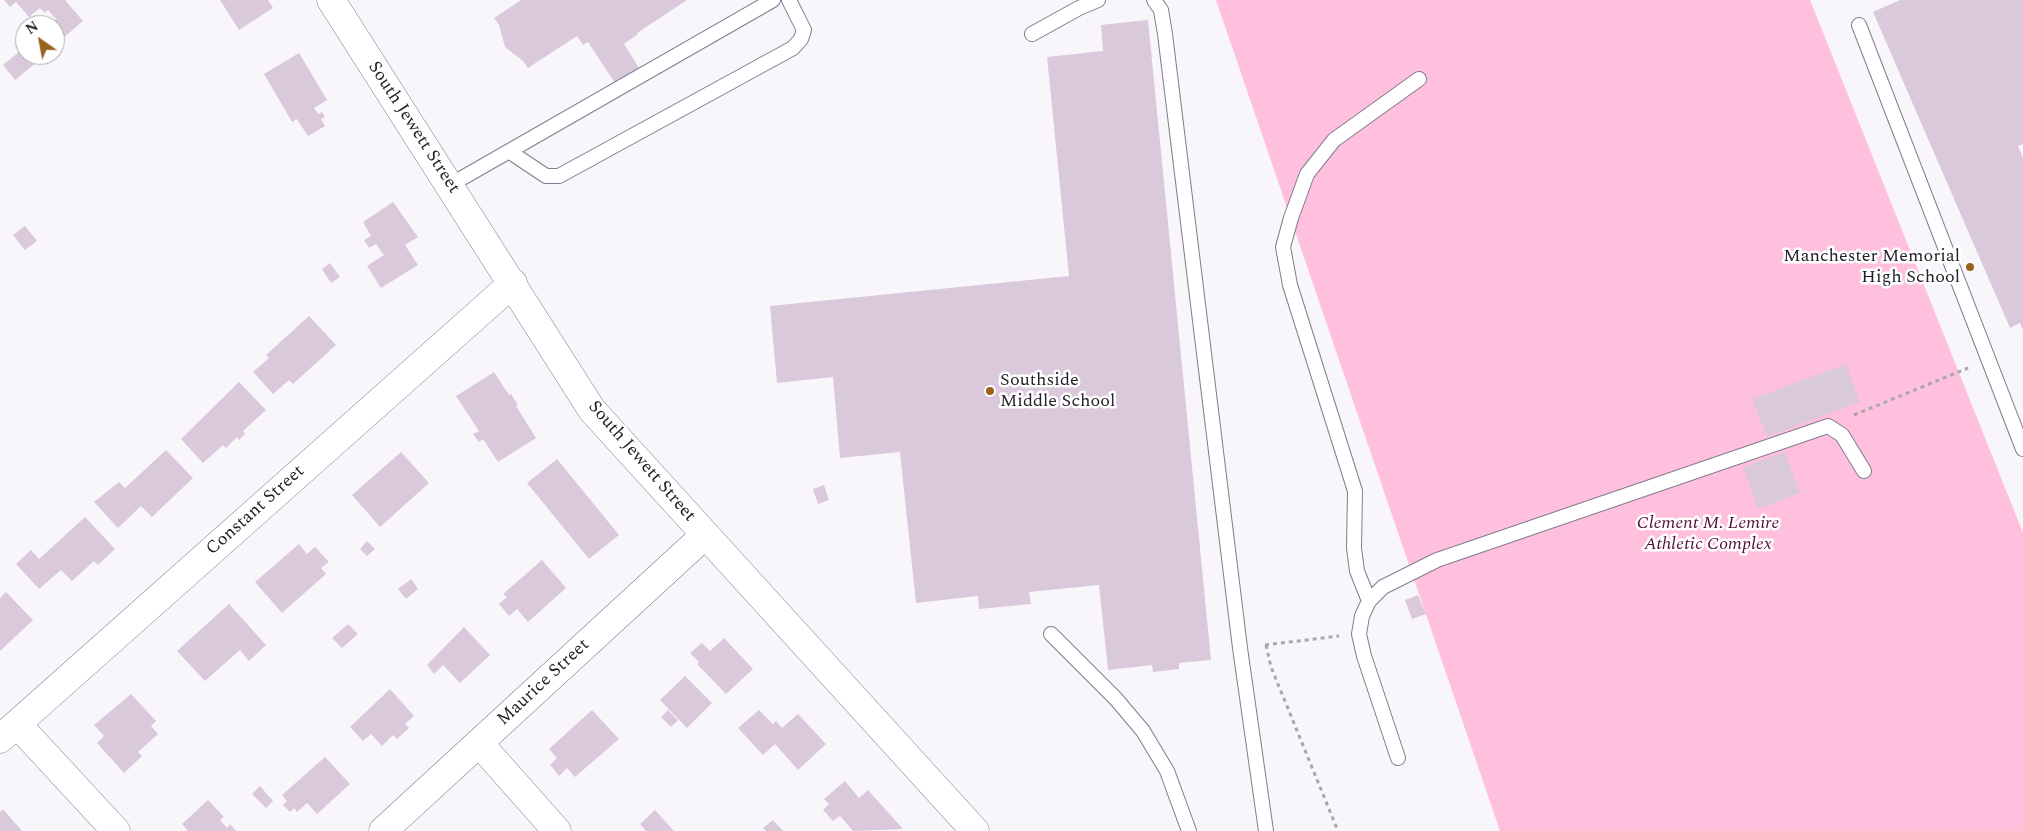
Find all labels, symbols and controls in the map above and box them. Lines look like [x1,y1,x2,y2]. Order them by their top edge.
north arrow [15,15,65,65]
text: N [22,16,43,40]
street label: South Jewett Street [362,58,464,198]
place label: Manchester Memorial High School [1783,246,1960,288]
marker: Manchester Memorial High School [1964,261,1976,273]
place label: Southside Middle School [1000,370,1115,412]
marker: Southside Middle School [984,385,996,397]
street label: South Jewett Street [583,397,699,527]
street label: Constant Street [202,461,310,561]
park label: Clement M. Lemire Athletic Complex [1637,513,1779,556]
street label: Maurice Street [493,635,595,731]

